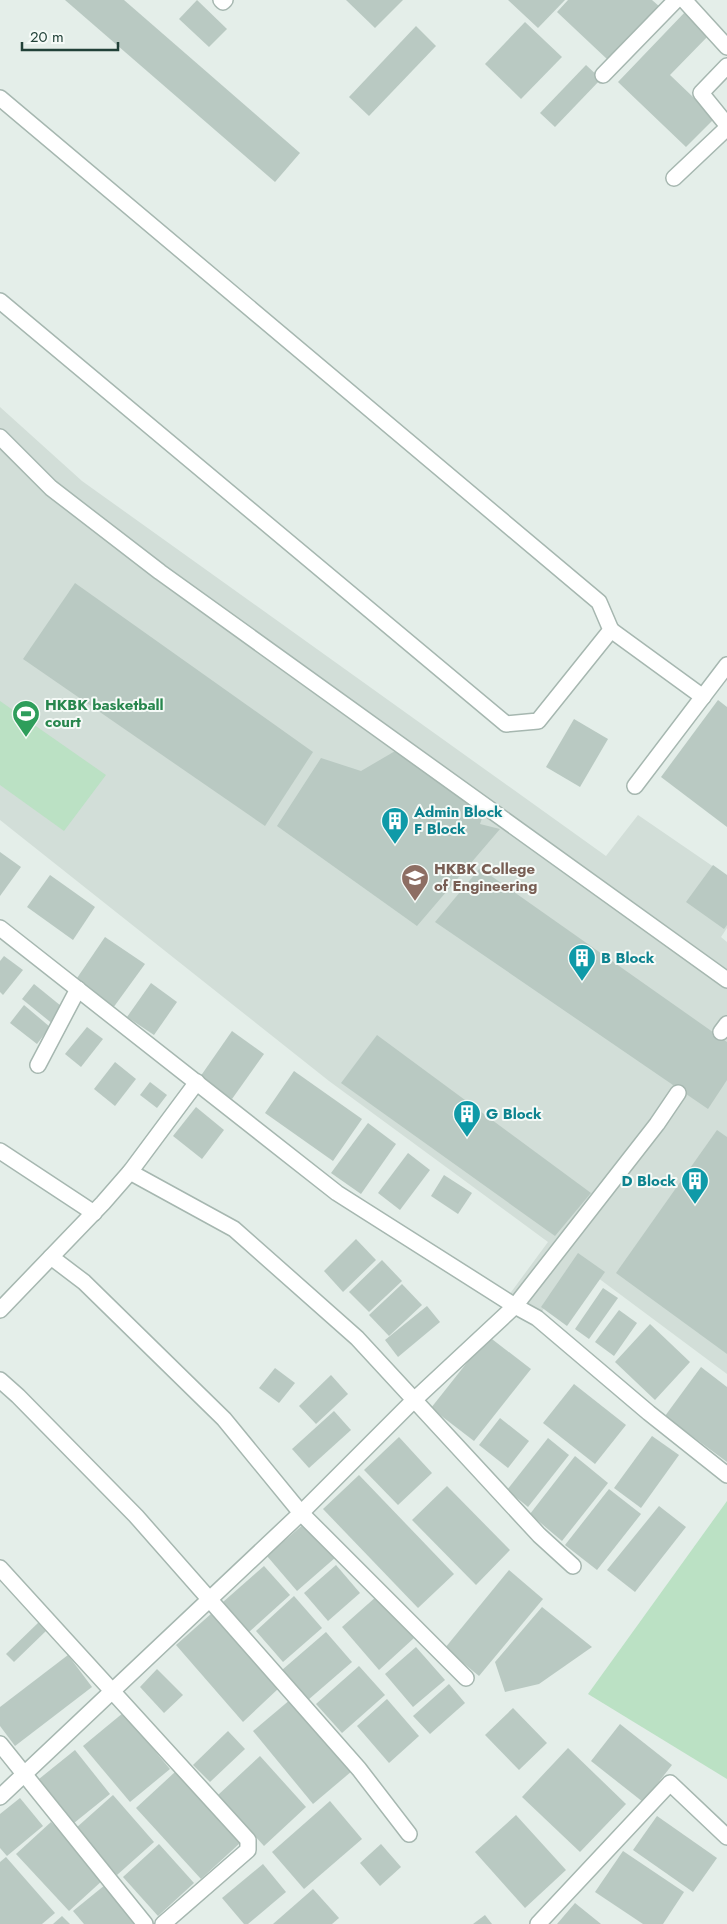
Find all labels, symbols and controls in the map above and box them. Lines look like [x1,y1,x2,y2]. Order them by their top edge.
scale bar [22,20,119,52]
text: 20 m [30,26,64,48]
place label: HKBK basketball court [45,694,164,733]
sports icon: HKBK basketball court [11,699,41,738]
place label: Admin Block F Block [413,801,503,840]
building icon: Admin Block F Block [380,806,410,845]
place label: HKBK College of Engineering [434,858,537,897]
school or university icon: HKBK College of Engineering [400,863,430,902]
building icon: B Block [567,943,597,982]
place label: B Block [601,947,655,969]
building icon: G Block [452,1099,482,1138]
place label: G Block [486,1103,542,1125]
building icon: D Block [680,1166,710,1205]
place label: D Block [622,1170,676,1192]

